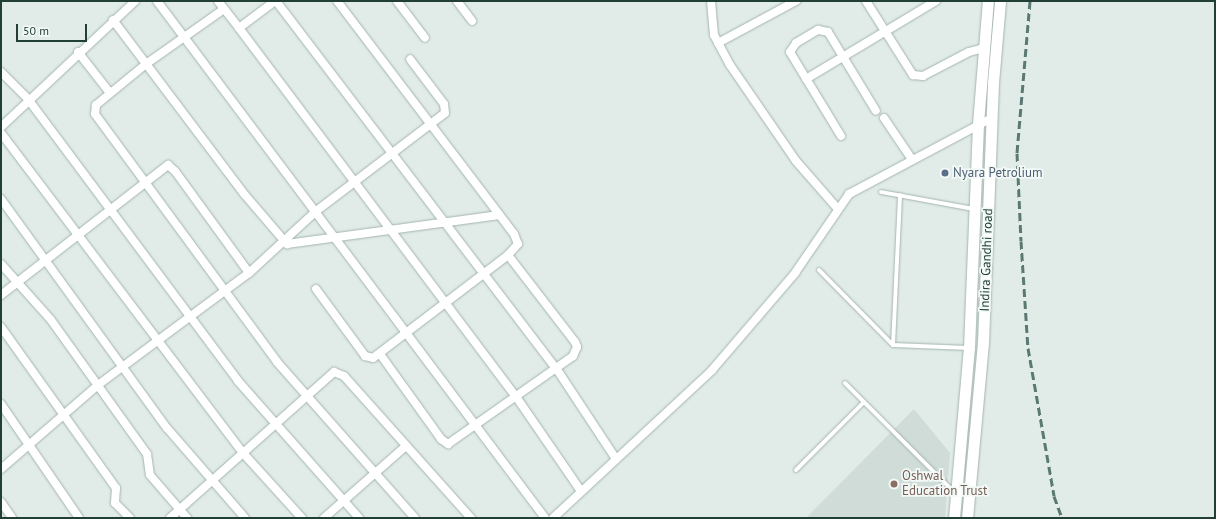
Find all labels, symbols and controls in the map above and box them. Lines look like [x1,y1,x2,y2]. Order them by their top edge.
scale bar [18,16,89,42]
text: 50 m [23,23,49,38]
place label: Nyara Petrolium [953,165,1043,181]
marker: Nyara Petrolium [940,168,950,178]
street label: Indira Gandhi road [977,208,997,312]
place label: Oshwal Education Trust [902,469,988,500]
marker: Oshwal Education Trust [889,479,899,489]

